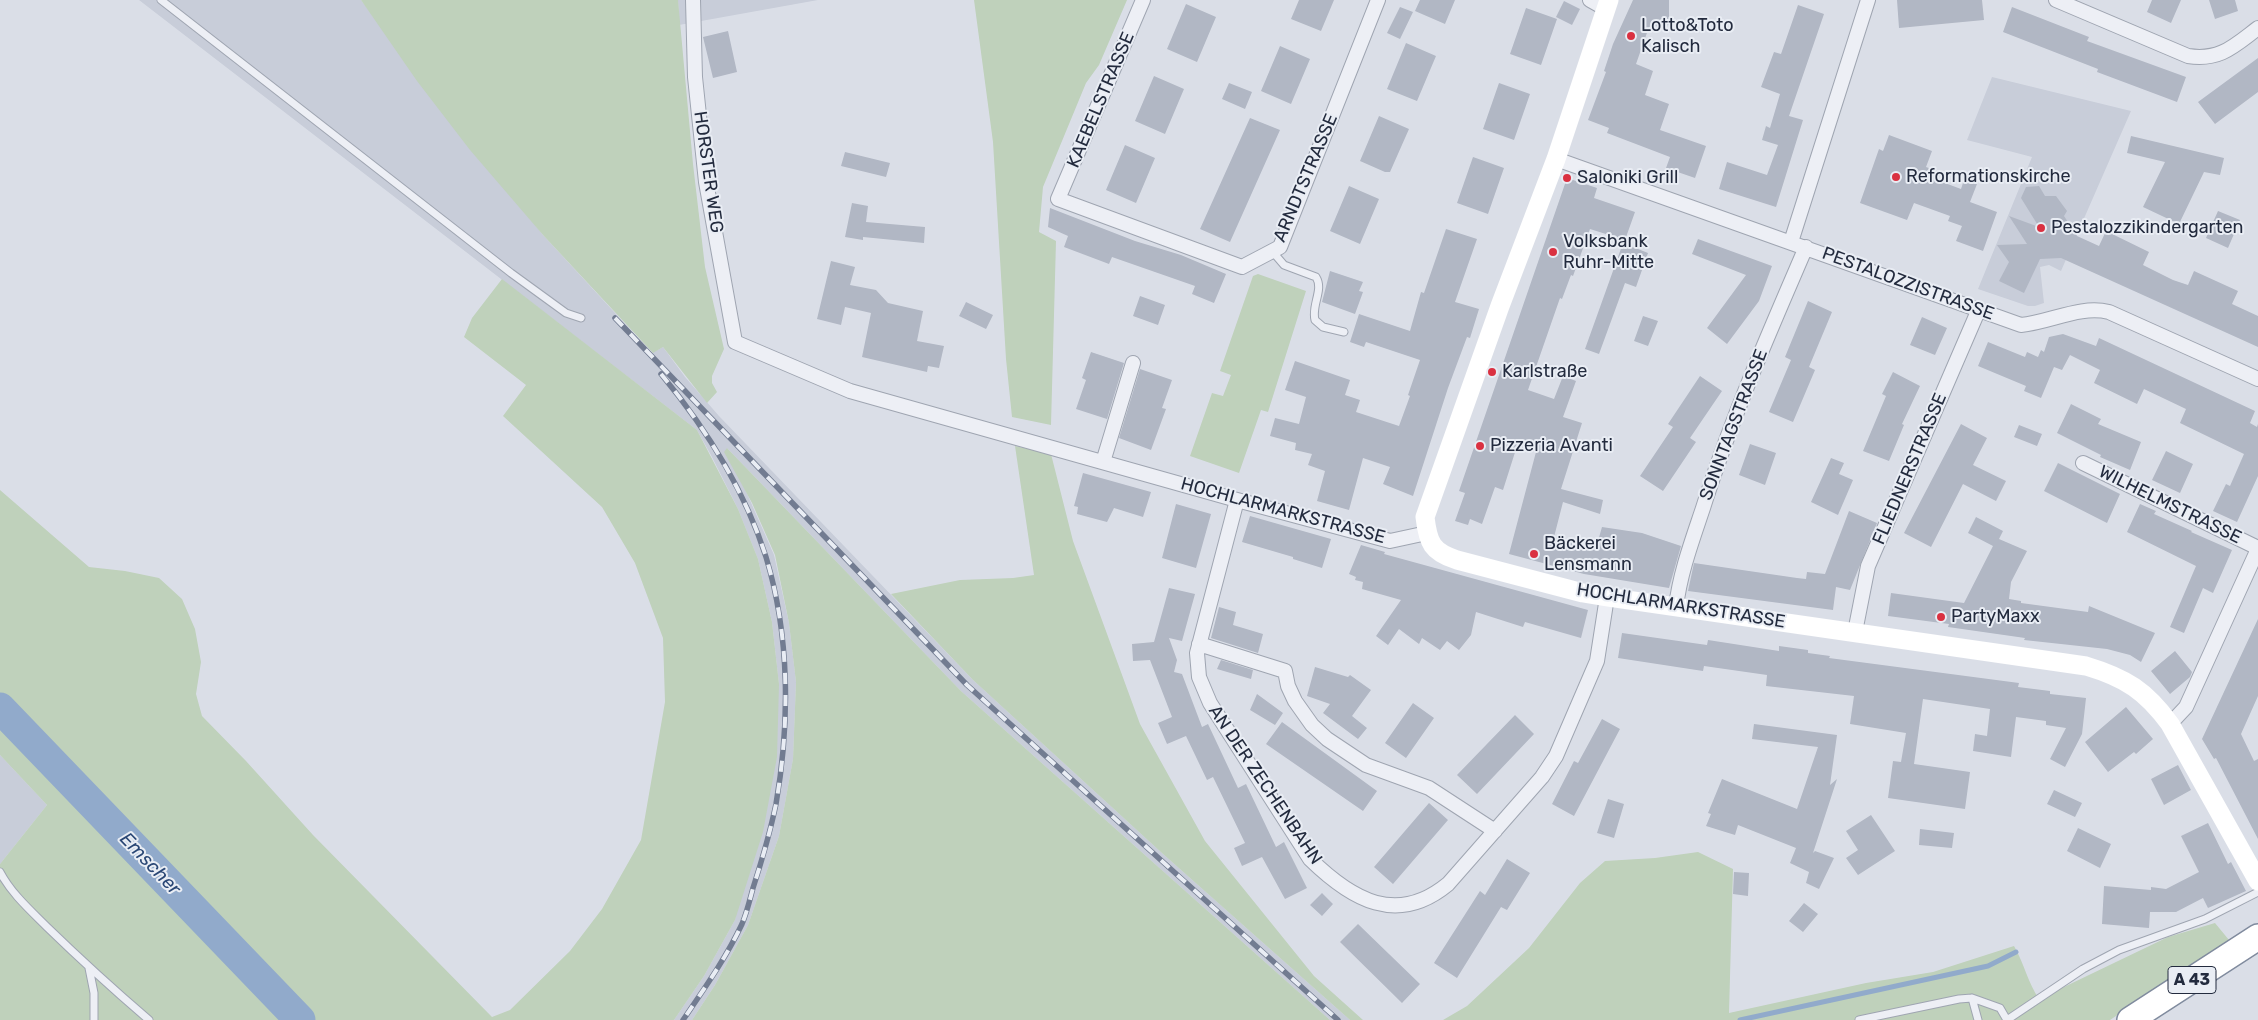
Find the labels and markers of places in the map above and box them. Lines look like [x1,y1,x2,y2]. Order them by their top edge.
place label: Lotto&Toto Kalisch [1641,15,1734,58]
marker: Lotto&Toto Kalisch [1625,30,1637,42]
place label: Reformationskirche [1906,166,2071,188]
place label: Saloniki Grill [1577,167,1678,189]
marker: Reformationskirche [1890,171,1902,183]
marker: Saloniki Grill [1561,172,1573,184]
place label: Pestalozzikindergarten [2051,217,2243,239]
marker: Pestalozzikindergarten [2035,222,2047,234]
place label: Volksbank Ruhr-Mitte [1563,231,1654,274]
marker: Volksbank Ruhr-Mitte [1547,246,1559,258]
place label: Karlstraße [1502,361,1587,383]
marker: Karlstraße [1486,366,1498,378]
place label: Pizzeria Avanti [1490,435,1613,457]
marker: Pizzeria Avanti [1474,440,1486,452]
place label: Bäckerei Lensmann [1544,533,1632,576]
marker: Bäckerei Lensmann [1528,548,1540,560]
place label: PartyMaxx [1951,606,2040,628]
marker: PartyMaxx [1935,611,1947,623]

